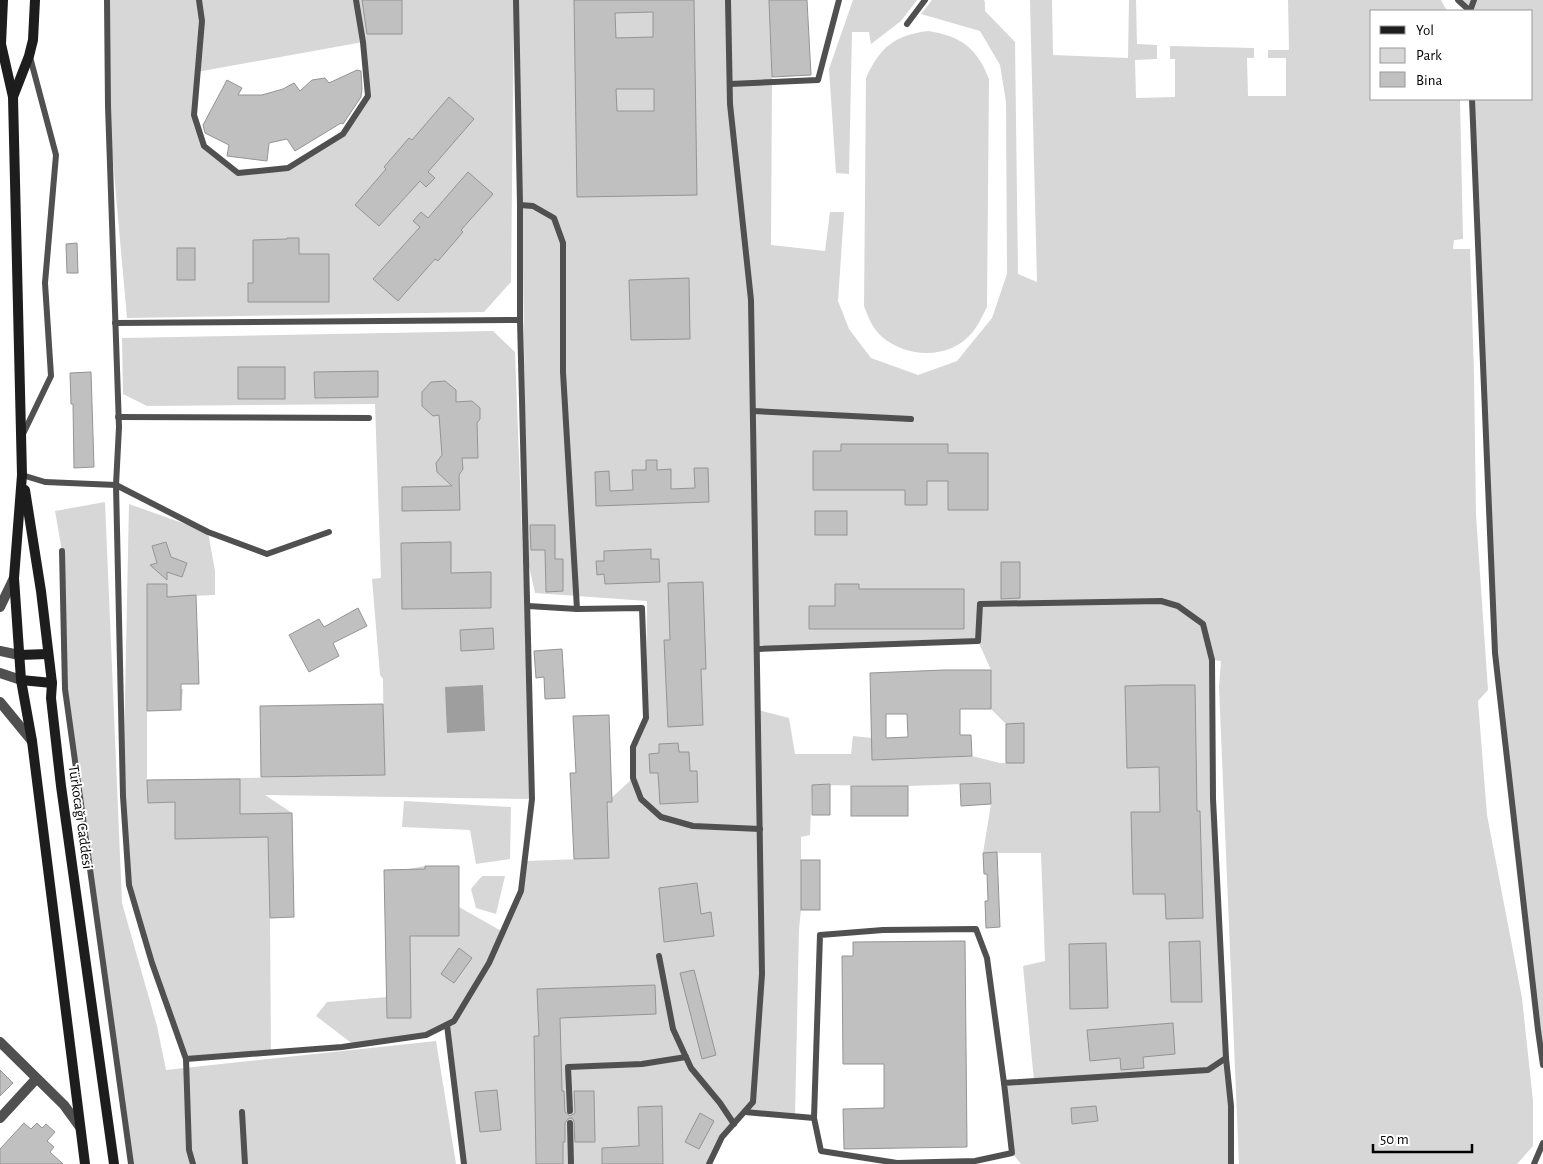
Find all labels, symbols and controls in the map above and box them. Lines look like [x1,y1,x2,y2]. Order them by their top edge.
legend [1370,10,1533,100]
text: Yol [1416,23,1434,38]
text: Park [1416,48,1442,63]
text: Bina [1416,73,1442,88]
street label: Türkocağı Caddesi [66,764,95,870]
scale bar [1373,1122,1472,1154]
text: 50 m [1380,1132,1409,1147]

